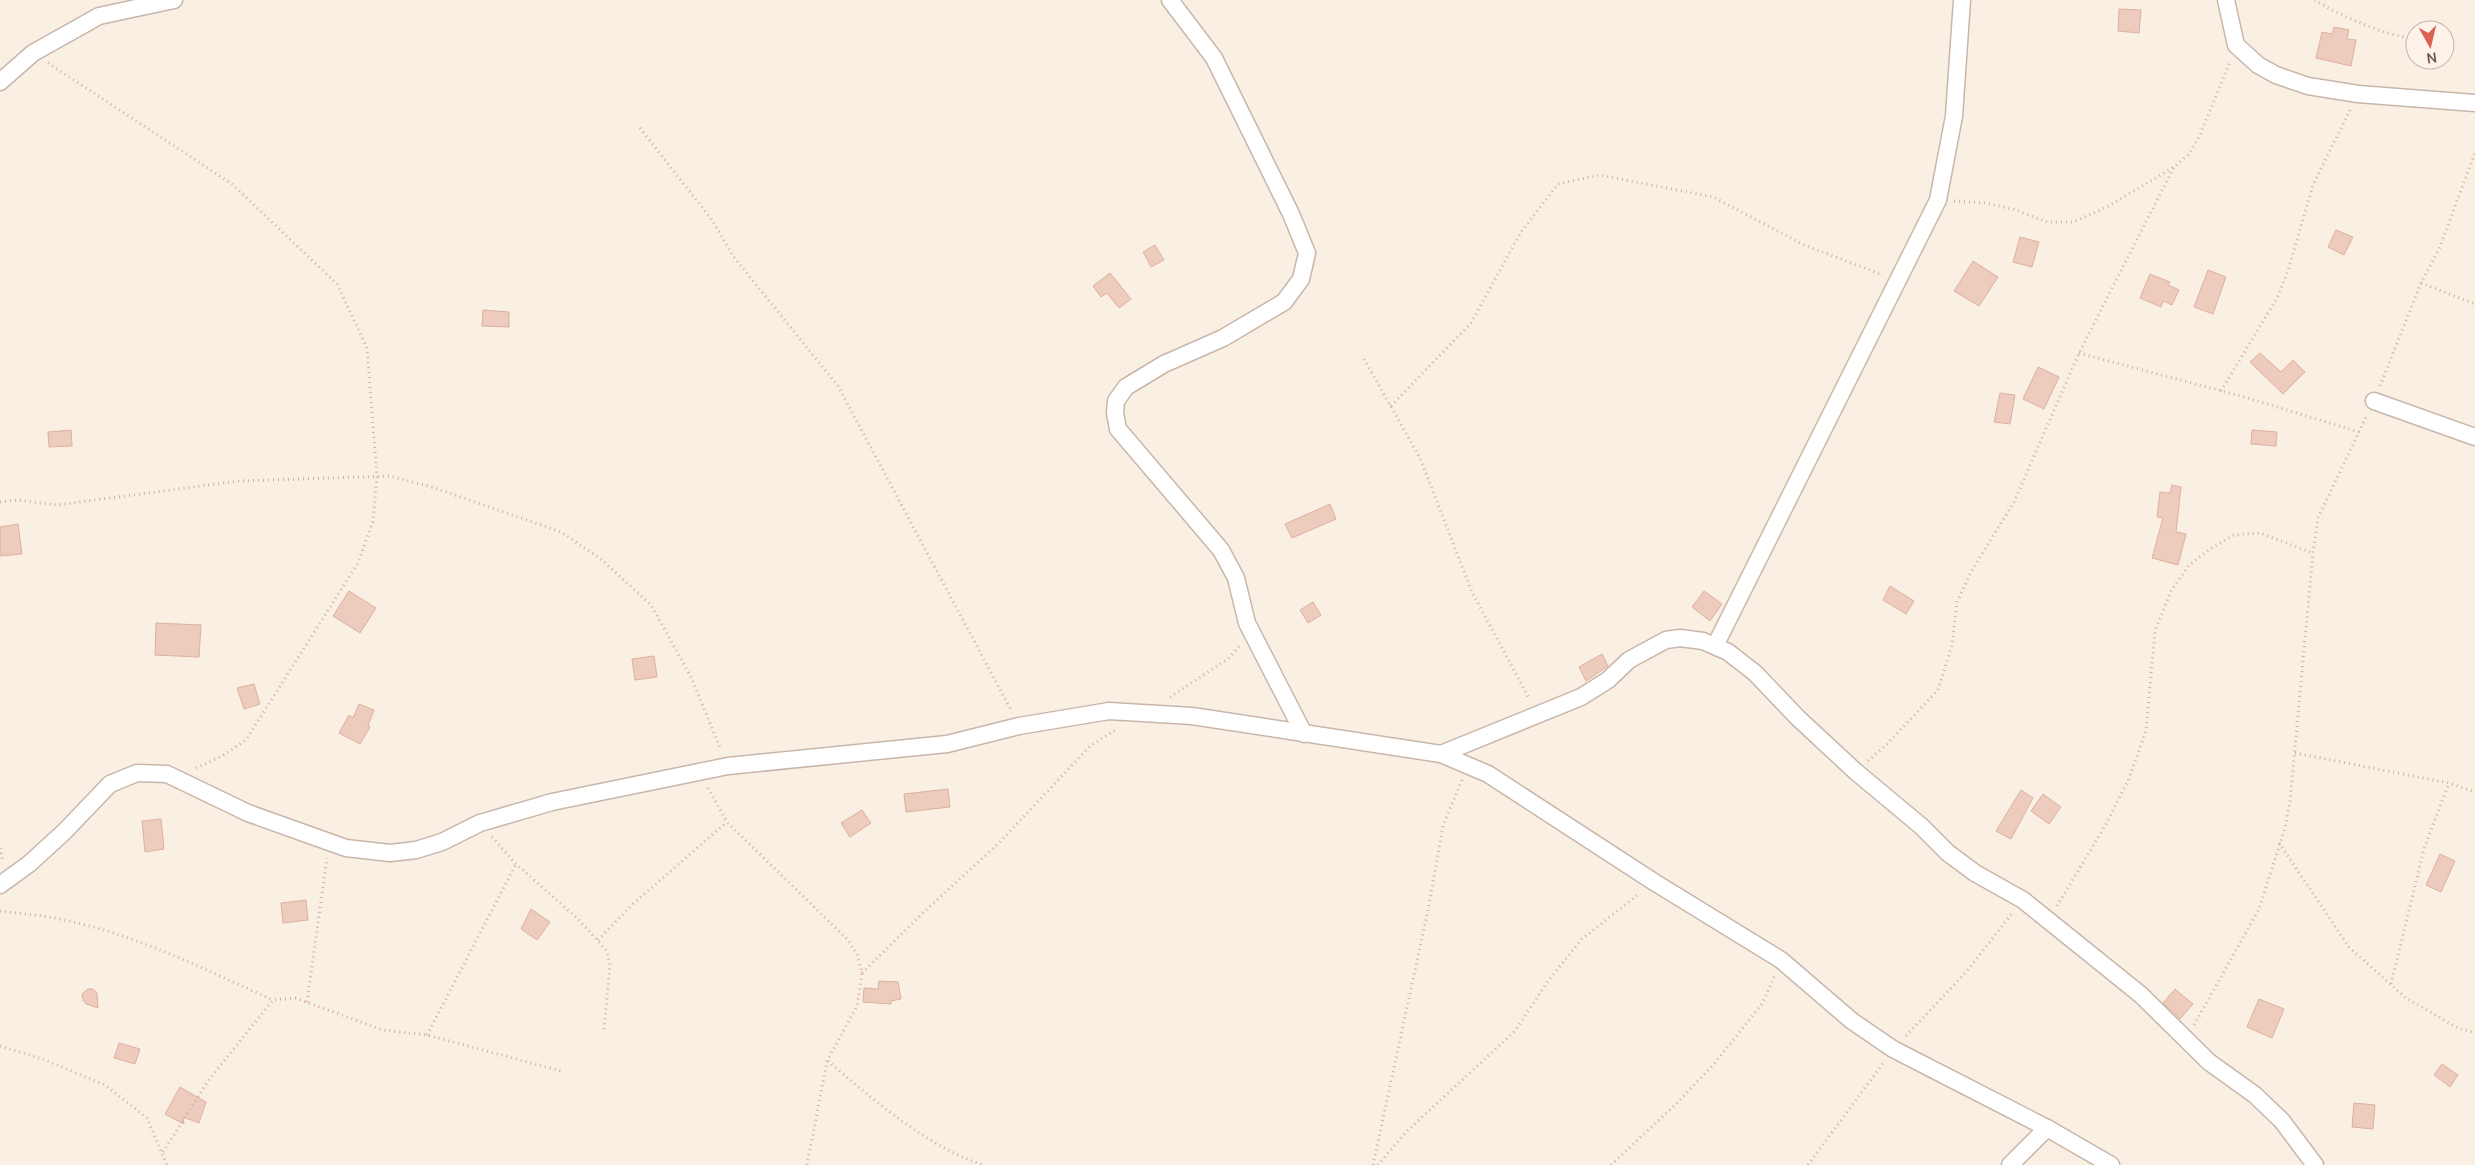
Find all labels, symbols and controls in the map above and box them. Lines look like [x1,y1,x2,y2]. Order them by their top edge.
north arrow [2405,20,2455,70]
text: N [2426,48,2438,68]

